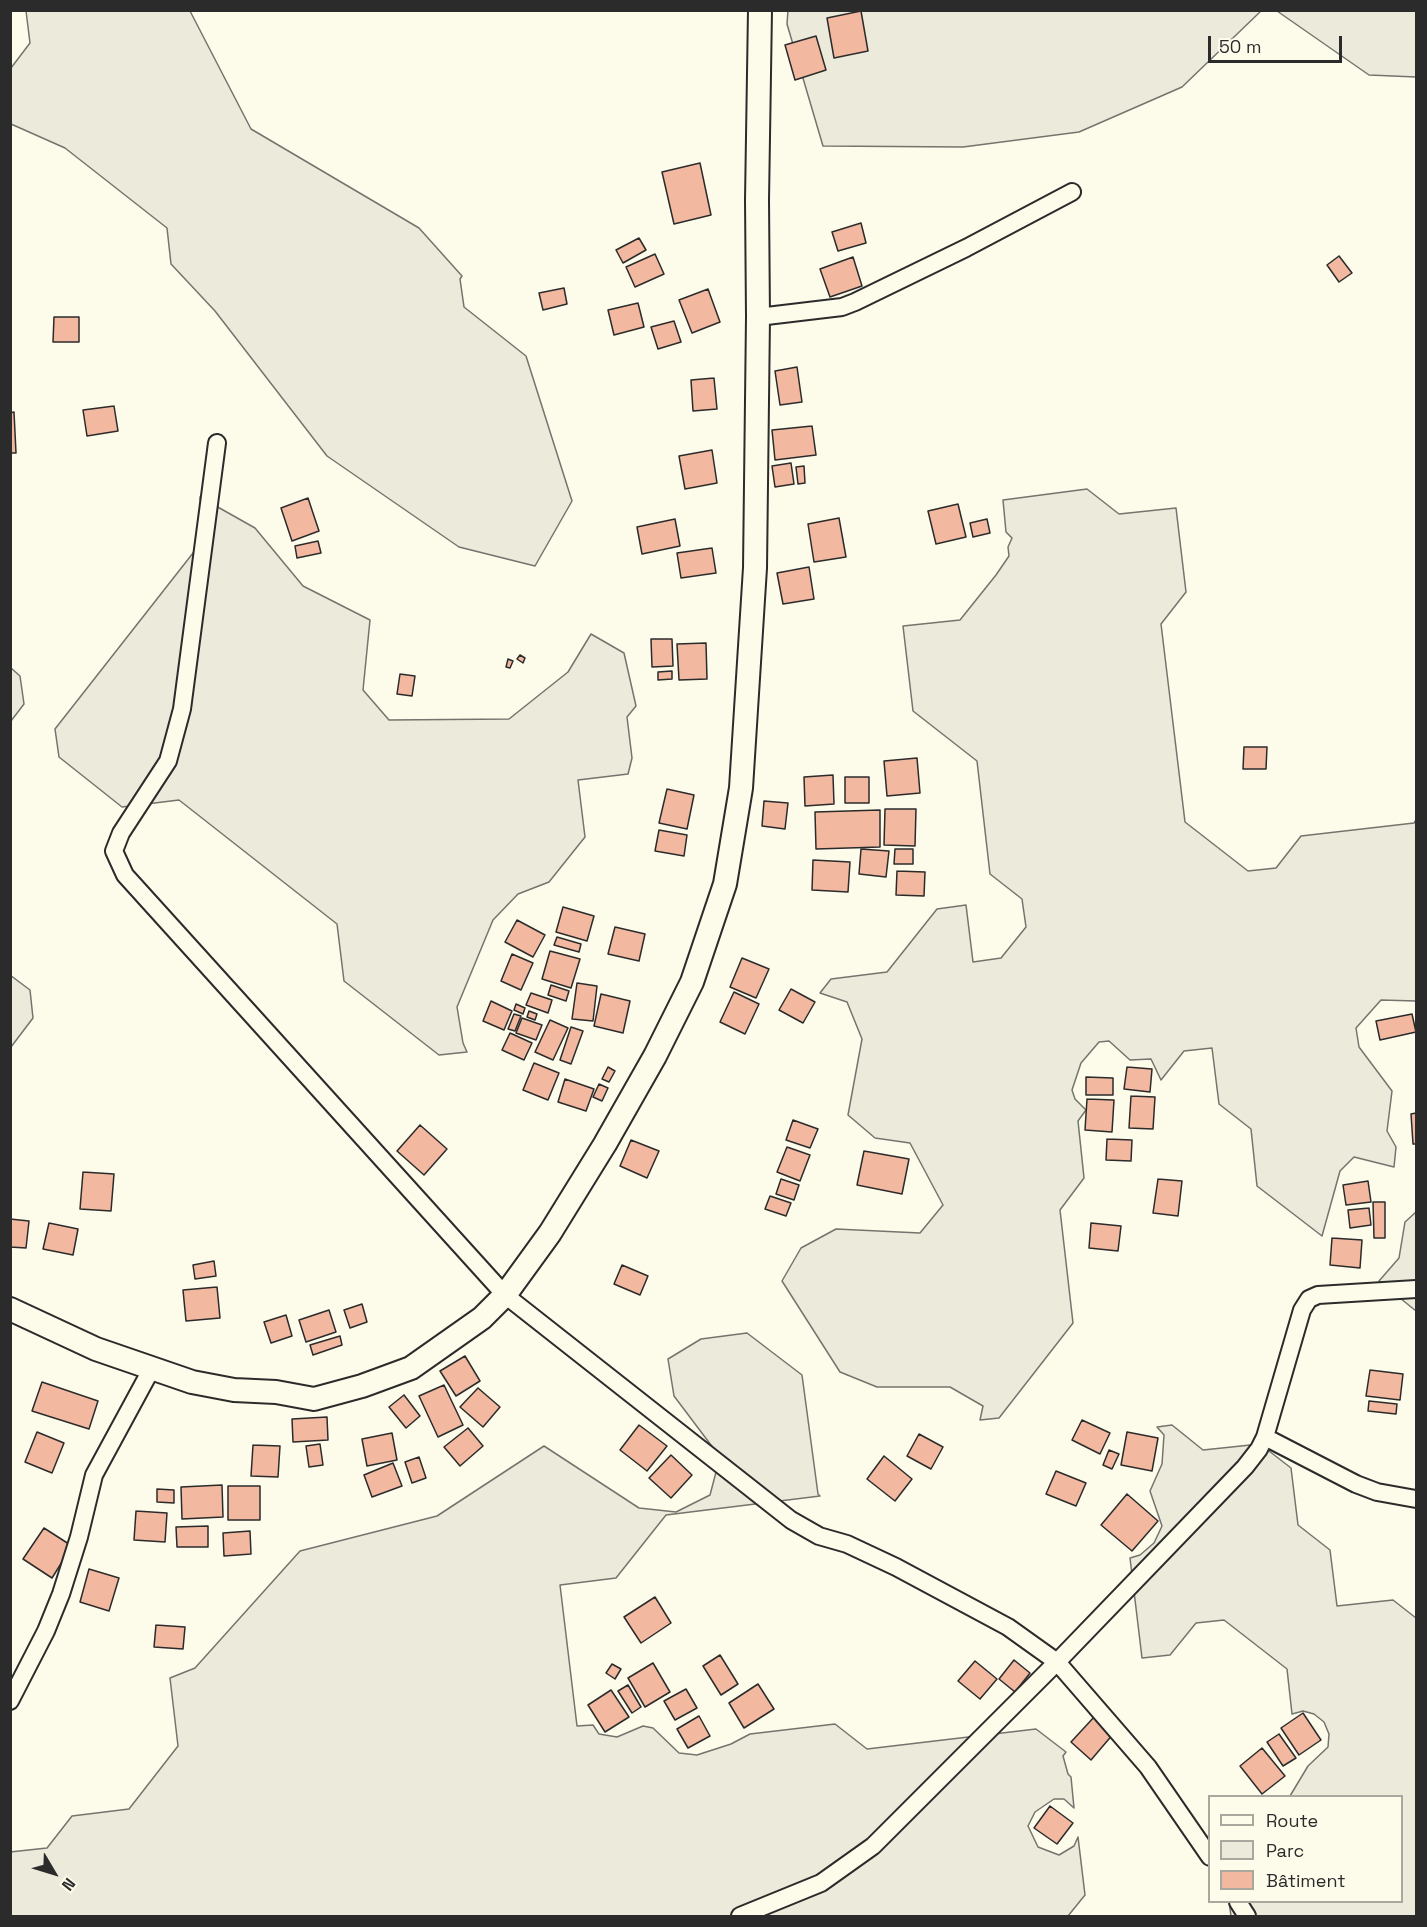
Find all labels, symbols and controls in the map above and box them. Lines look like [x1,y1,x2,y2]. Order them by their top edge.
scale bar [1211,24,1344,62]
text: 50 m [1219,35,1261,58]
legend [1208,1795,1403,1903]
text: Route [1266,1809,1318,1832]
text: Parc [1266,1839,1304,1862]
north arrow [24,1843,84,1903]
text: Bâtiment [1266,1869,1346,1892]
text: N [57,1874,80,1895]

